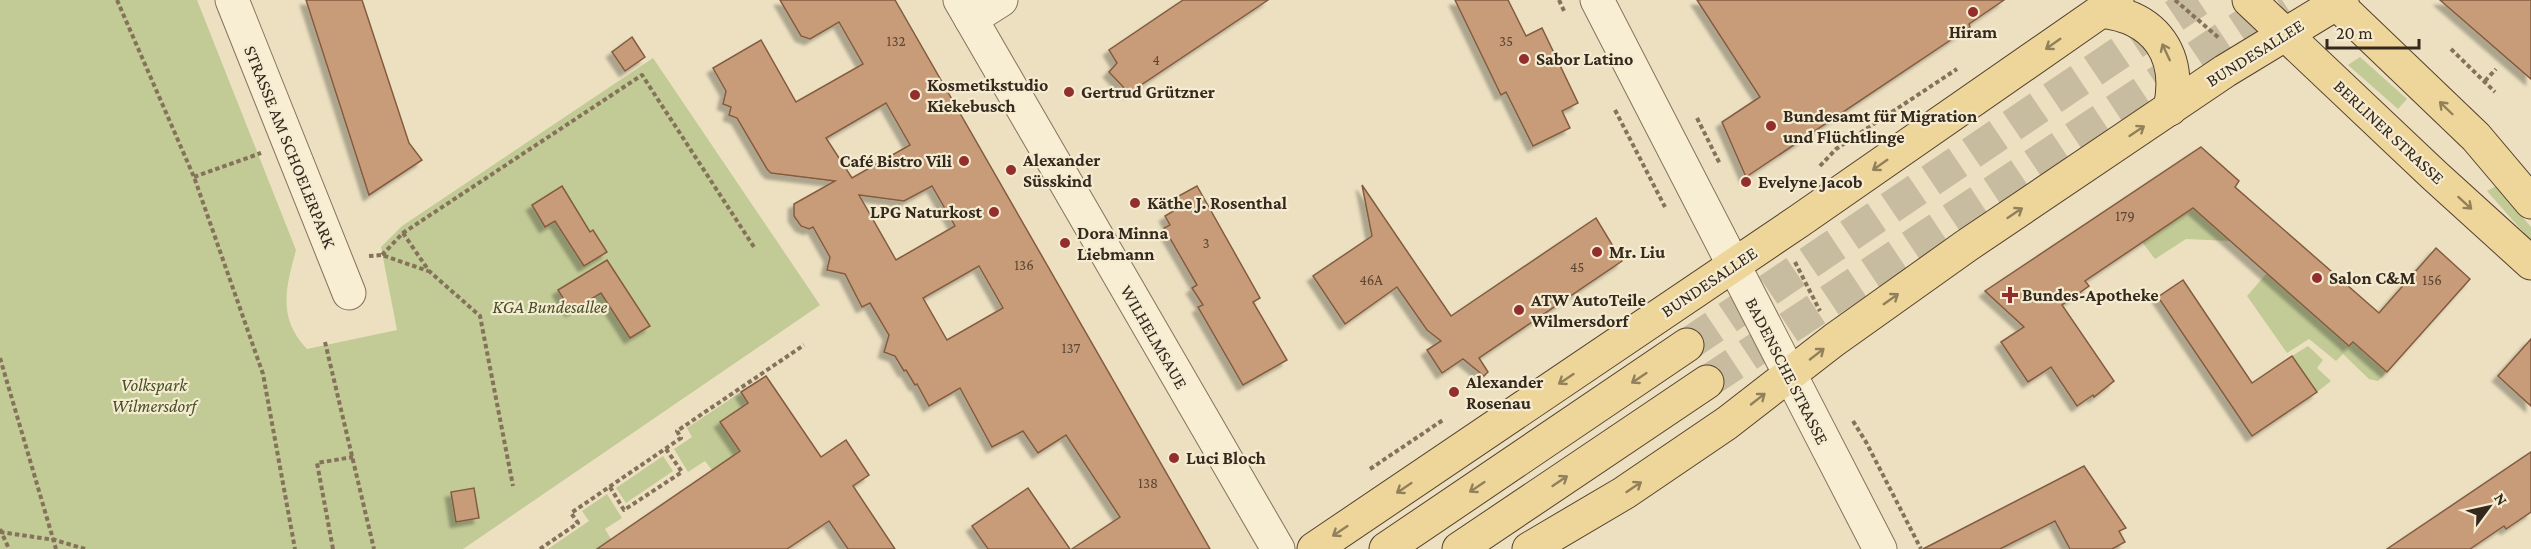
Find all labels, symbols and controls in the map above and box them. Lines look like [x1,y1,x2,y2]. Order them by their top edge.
marker: Hiram [1966,5,1980,19]
scale bar [2327,12,2418,50]
street label: BUNDESALLEE [2203,15,2308,91]
place label: Hiram [1949,22,1998,42]
text: 20 m [2336,23,2373,43]
house number: 132 [886,33,906,49]
house number: 35 [1499,33,1513,49]
one-way arrow [2046,38,2062,50]
street label: STRASSE AM SCHOELERPARK [240,43,340,252]
one-way arrow [2159,43,2171,61]
place label: Sabor Latino [1536,49,1633,69]
house number: 4 [1152,52,1160,68]
marker: Sabor Latino [1517,52,1531,66]
place label: Kosmetikstudio Kiekebusch [927,75,1048,116]
street label: BERLINER STRASSE [2330,76,2448,188]
place label: Gertrud Grützner [1081,82,1215,102]
marker: Gertrud Grützner [1062,85,1076,99]
marker: Kosmetikstudio Kiekebusch [908,88,922,102]
one-way arrow [2439,101,2454,115]
place label: Bundesamt für Migration und Flüchtlinge [1783,106,1978,147]
marker: Bundesamt für Migration und Flüchtlinge [1764,119,1778,133]
one-way arrow [2128,125,2145,137]
place label: Alexander Süsskind [1022,150,1100,191]
place label: Café Bistro Vili [840,151,953,171]
marker: Café Bistro Vili [957,154,971,168]
one-way arrow [1872,159,1888,171]
marker: Alexander Süsskind [1004,163,1018,177]
place label: Evelyne Jacob [1758,172,1863,192]
marker: Evelyne Jacob [1739,175,1753,189]
place label: Käthe J. Rosenthal [1147,193,1287,213]
marker: Käthe J. Rosenthal [1128,196,1142,210]
one-way arrow [2457,196,2472,210]
place label: LPG Naturkost [870,202,983,222]
marker: LPG Naturkost [987,205,1001,219]
one-way arrow [2006,207,2023,219]
house number: 179 [2115,208,2135,224]
place label: Dora Minna Liebmann [1077,223,1168,264]
house number: 3 [1202,235,1210,251]
marker: Dora Minna Liebmann [1058,236,1072,250]
place label: Mr. Liu [1609,242,1666,262]
street label: BUNDESALLEE [1657,242,1761,321]
marker: Mr. Liu [1590,245,1604,259]
house number: 136 [1014,257,1034,273]
house number: 45 [1570,259,1584,275]
place label: Salon C&M [2329,268,2416,288]
marker: Salon C&M [2310,271,2324,285]
house number: 46A [1359,272,1383,288]
house number: 156 [2422,272,2442,288]
street label: WILHELMSAUE [1116,282,1192,393]
place label: Bundes-Apotheke [2022,285,2159,305]
marker: Bundes-Apotheke [2003,288,2017,302]
place label: ATW AutoTeile Wilmersdorf [1530,290,1646,331]
one-way arrow [1883,293,1899,305]
street label: BADENSCHE STRASSE [1741,294,1833,448]
park label: KGA Bundesallee [493,297,608,317]
marker: ATW AutoTeile Wilmersdorf [1512,303,1526,317]
house number: 137 [1062,340,1081,356]
one-way arrow [1808,347,1824,360]
place label: Alexander Rosenau [1465,372,1543,413]
one-way arrow [1631,372,1647,384]
one-way arrow [1558,373,1575,385]
park label: Volkspark Wilmersdorf [112,375,199,416]
marker: Alexander Rosenau [1447,385,1461,399]
one-way arrow [1750,393,1766,405]
place label: Luci Bloch [1186,448,1267,468]
marker: Luci Bloch [1167,451,1181,465]
house number: 138 [1138,475,1158,491]
one-way arrow [1551,475,1567,487]
north arrow [2459,477,2519,537]
one-way arrow [1469,481,1486,493]
one-way arrow [1625,481,1641,493]
one-way arrow [1397,482,1413,494]
text: N [2491,490,2511,508]
one-way arrow [1333,525,1349,537]

